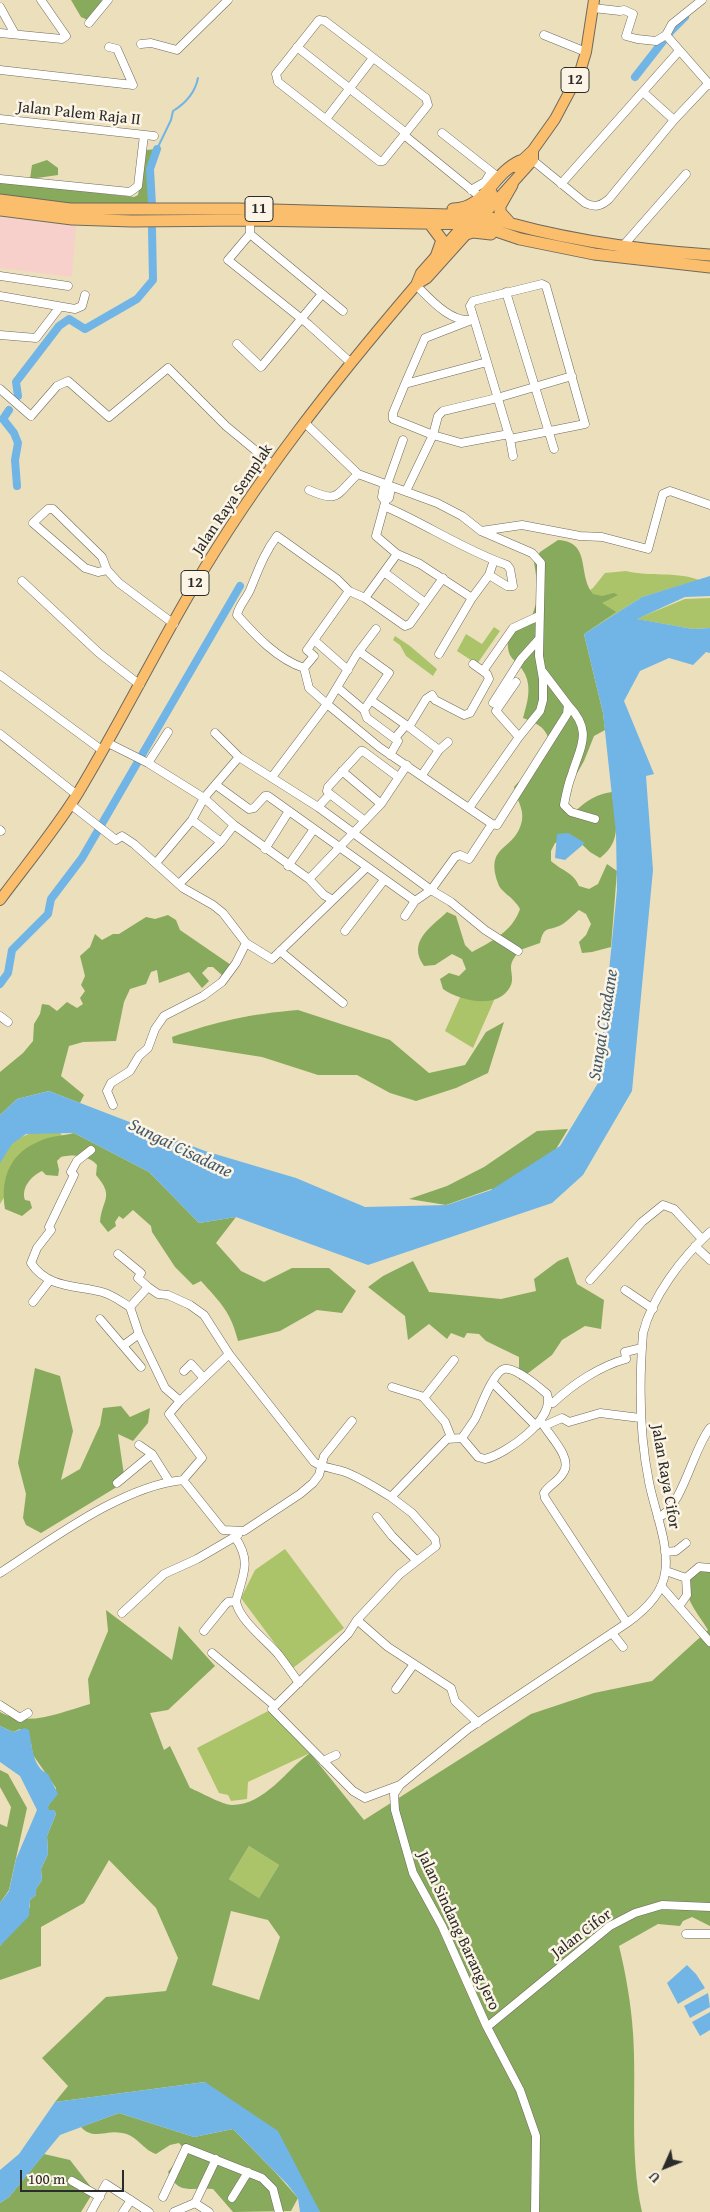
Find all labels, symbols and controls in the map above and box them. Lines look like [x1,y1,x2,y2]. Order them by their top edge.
road number: 12 [561,68,589,92]
street label: Jalan Palem Raja II [16,98,142,130]
road number: 11 [245,196,273,222]
street label: Jalan Raya Semplak [189,441,277,559]
road number: 12 [181,570,209,596]
water label: Sungai Cisadane [585,968,623,1082]
water label: Sungai Cisadane [125,1115,235,1183]
street label: Jalan Raya Cifor [646,1423,684,1531]
street label: Jalan Sindang Barang Jero [413,1848,503,2014]
street label: Jalan Cifor [548,1905,616,1963]
north arrow [640,2142,690,2192]
scale bar [22,2160,126,2192]
text: U [644,2167,665,2188]
text: 100 m [28,2168,65,2189]

